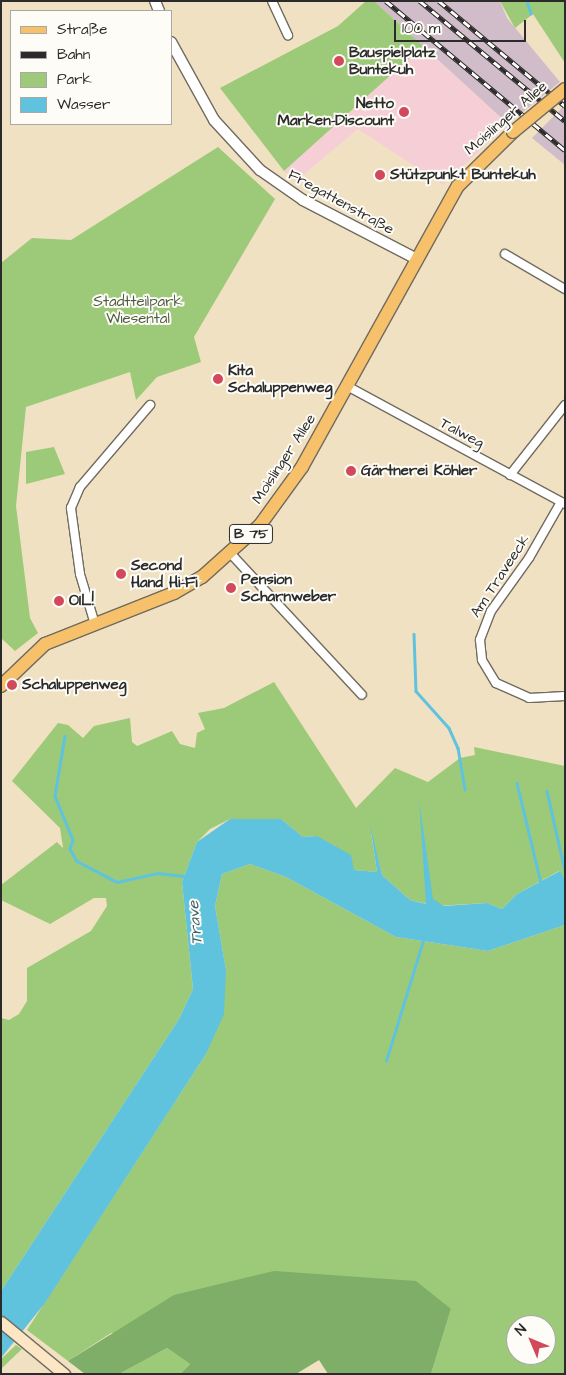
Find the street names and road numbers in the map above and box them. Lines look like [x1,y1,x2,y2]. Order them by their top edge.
street label: Moislinger Allee [461,77,551,159]
street label: Fregattenstraße [285,165,397,239]
street label: Moislinger Allee [248,411,320,507]
street label: Talweg [437,414,487,452]
road number: B 75 [228,522,274,546]
street label: Am Traveeck [467,531,533,621]

